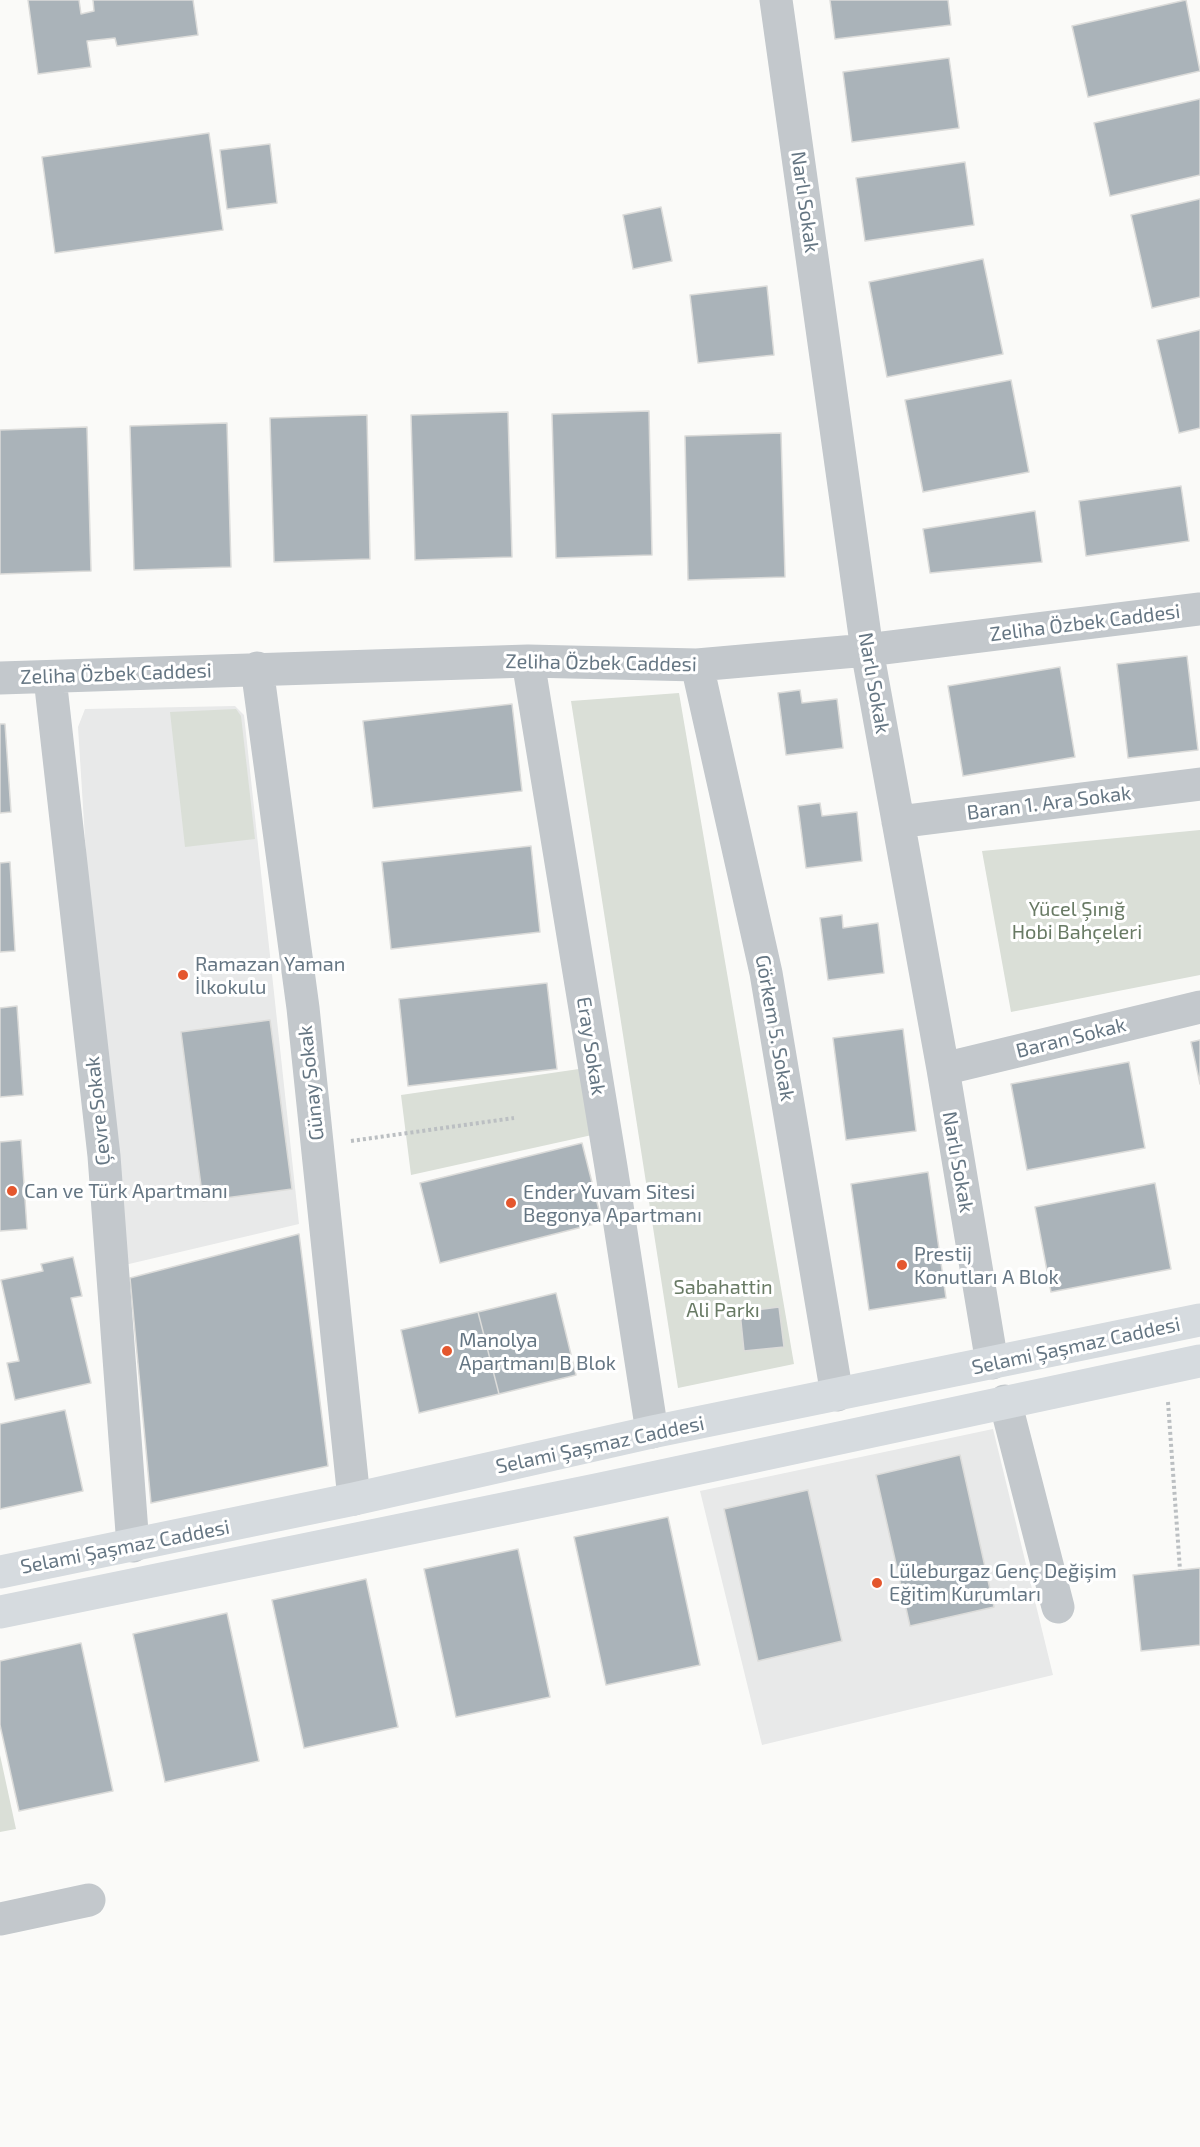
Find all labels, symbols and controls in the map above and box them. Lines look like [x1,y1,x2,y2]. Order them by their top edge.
street label: Narlı Sokak [786,150,824,254]
street label: Zeliha Özbek Caddesi [988,599,1182,647]
street label: Narlı Sokak [853,630,895,736]
street label: Zeliha Özbek Caddesi [505,649,697,677]
street label: Zeliha Özbek Caddesi [20,659,212,689]
street label: Baran 1. Ara Sokak [966,781,1132,825]
park label: Yücel Şınığ Hobi Bahçeleri [1012,897,1142,944]
place label: Ramazan Yaman İlkokulu [195,952,345,999]
street label: Görkem 5. Sokak [750,953,800,1103]
marker: Ramazan Yaman İlkokulu [176,968,190,982]
street label: Eray Sokak [571,995,611,1097]
street label: Baran Sokak [1014,1013,1128,1063]
street label: Günay Sokak [293,1024,329,1142]
street label: Çevre Sokak [80,1055,116,1167]
street label: Narlı Sokak [937,1109,979,1215]
place label: Can ve Türk Apartmanı [24,1179,228,1203]
place label: Ender Yuvam Sitesi Begonya Apartmanı [523,1180,702,1227]
marker: Can ve Türk Apartmanı [5,1184,19,1198]
marker: Ender Yuvam Sitesi Begonya Apartmanı [504,1196,518,1210]
place label: Prestij Konutları A Blok [914,1242,1059,1289]
marker: Prestij Konutları A Blok [895,1258,909,1272]
park label: Sabahattin Ali Parkı [674,1275,772,1322]
street label: Selami Şaşmaz Caddesi [970,1312,1182,1380]
place label: Manolya Apartmanı B Blok [459,1328,616,1375]
marker: Manolya Apartmanı B Blok [440,1344,454,1358]
street label: Selami Şaşmaz Caddesi [494,1411,706,1479]
street label: Selami Şaşmaz Caddesi [18,1515,232,1579]
place label: Lüleburgaz Genç Değişim Eğitim Kurumları [889,1559,1117,1606]
marker: Lüleburgaz Genç Değişim Eğitim Kurumları [870,1576,884,1590]

